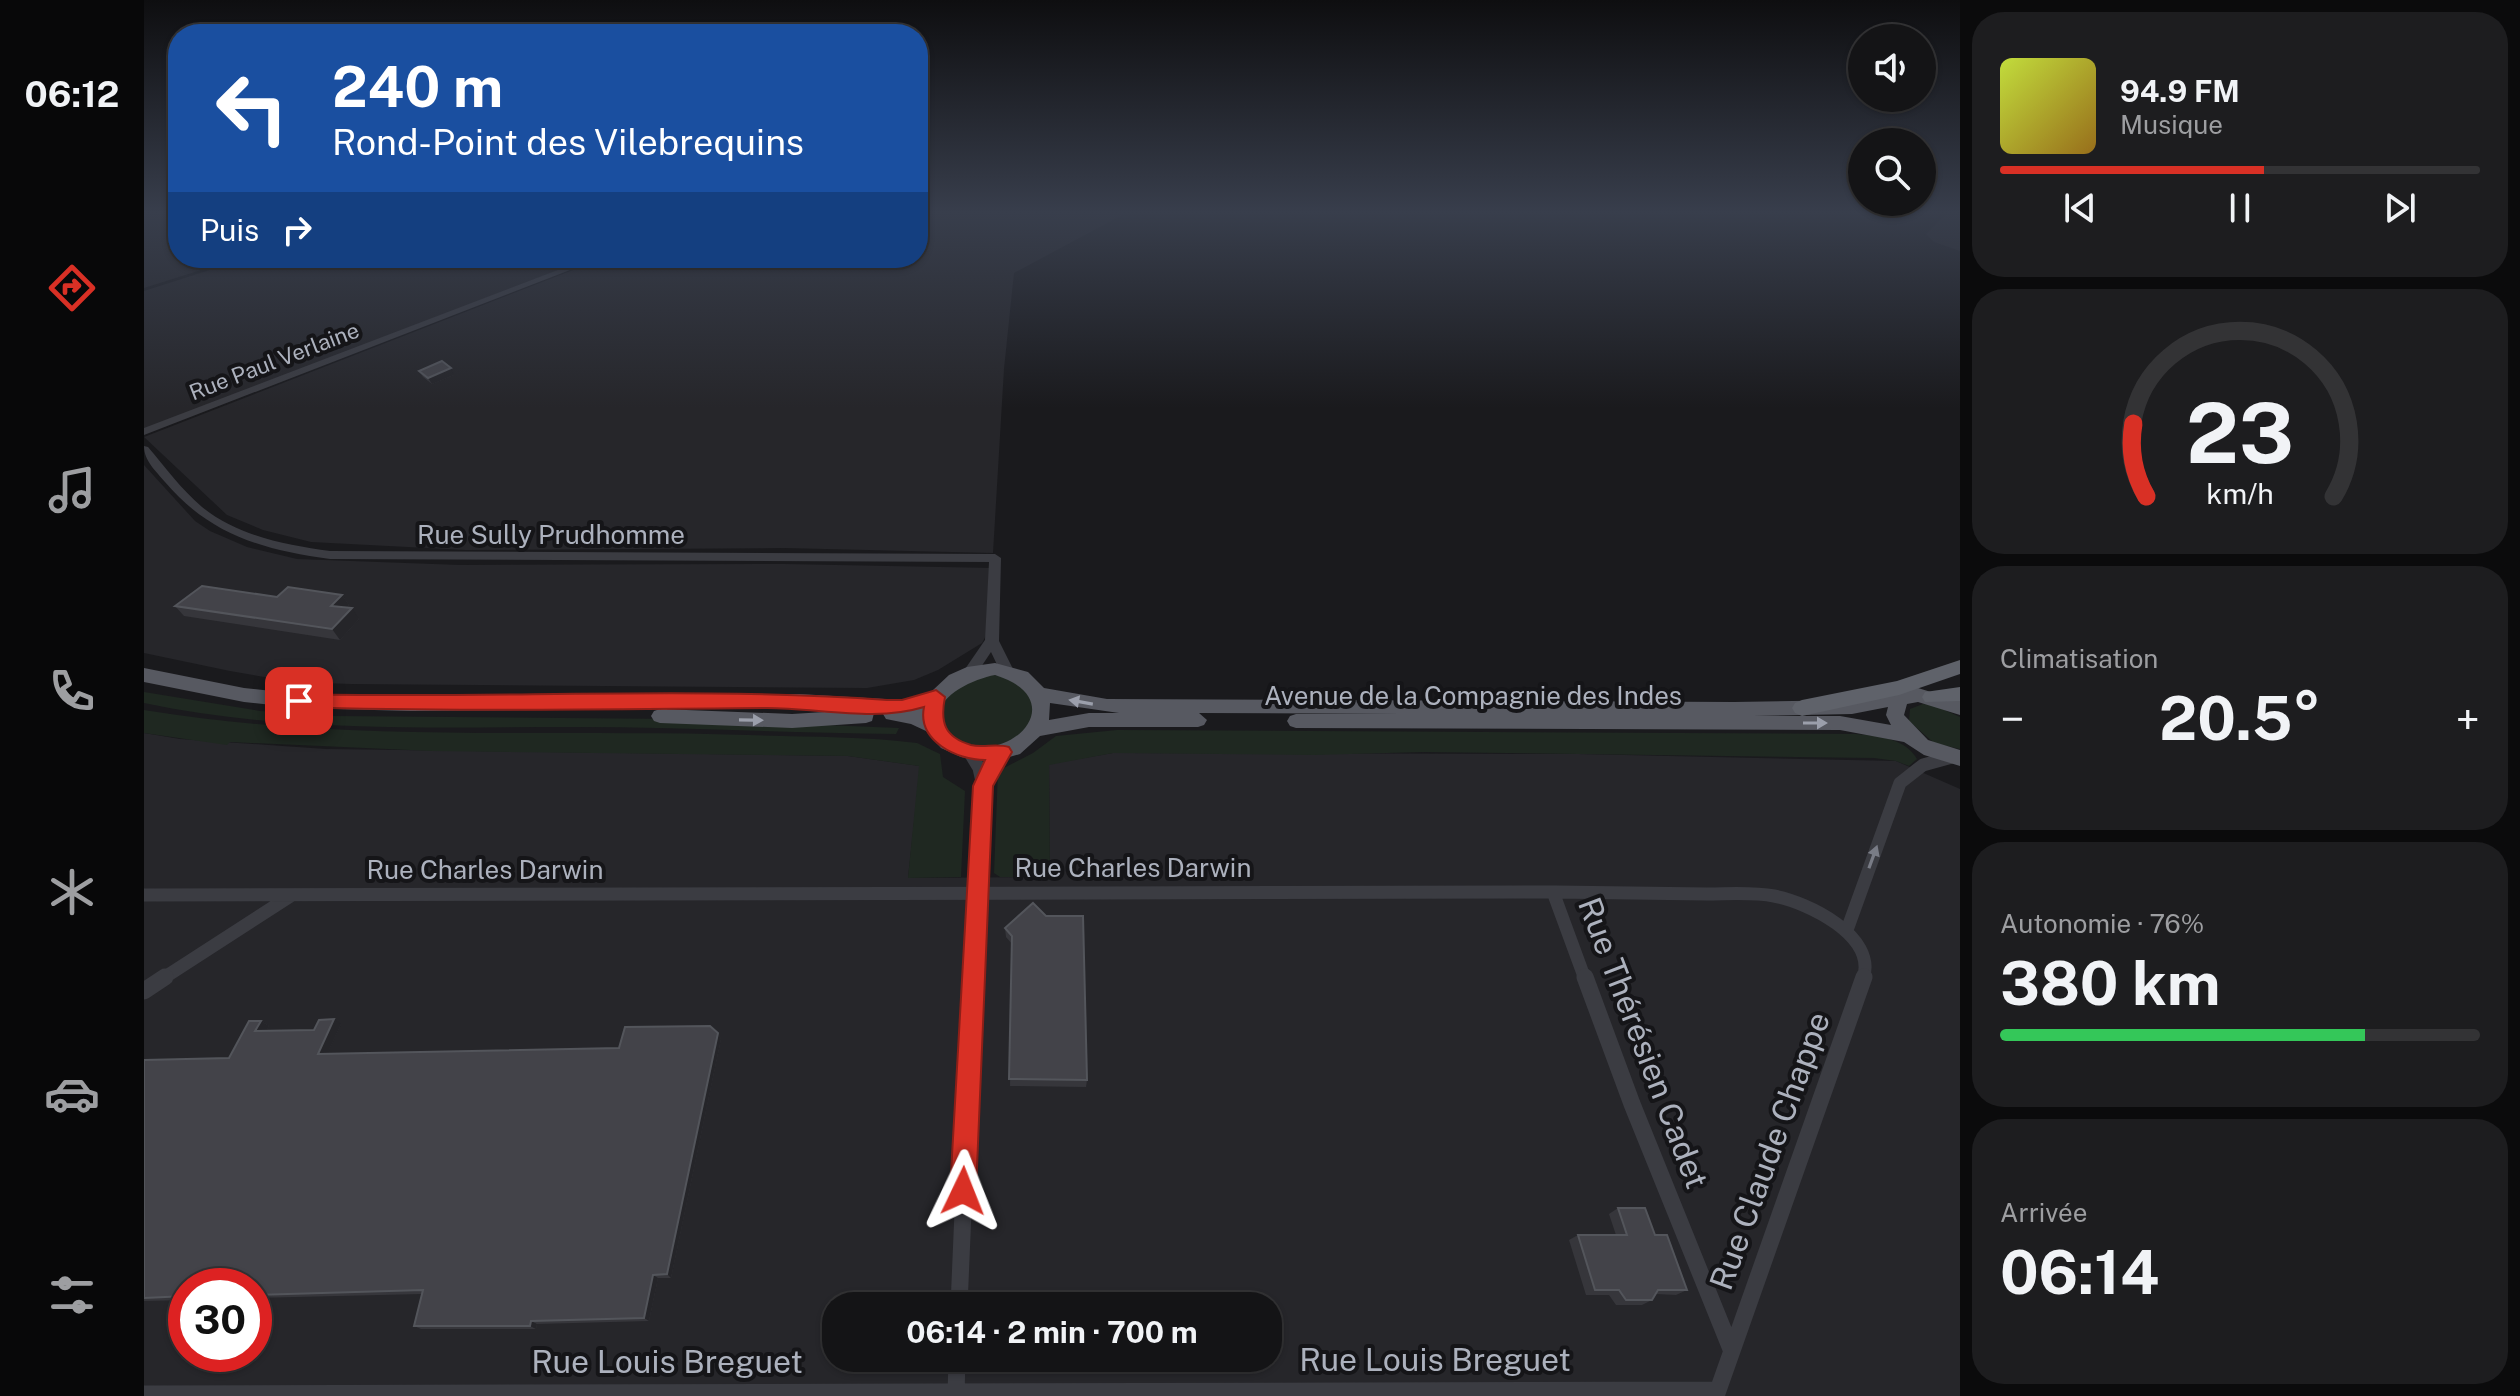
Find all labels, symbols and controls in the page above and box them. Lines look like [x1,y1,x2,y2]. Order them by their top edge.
map controls [1848,24,1936,216]
button: sound [1848,24,1936,112]
text: 240 m [332,54,503,120]
icon: left [200,56,304,160]
text: 06:12 [25,73,119,115]
text: 94.9 FM [2120,73,2240,109]
text: Musique [2120,109,2223,140]
text: Rond-Point des Vilebrequins [332,121,804,163]
button: search [1848,128,1936,216]
icon: previous [2058,186,2102,230]
icon: pause [2218,186,2262,230]
icon: next [2378,186,2422,230]
icon: right [275,208,319,252]
text: Puis [200,212,259,248]
icon: directions [44,260,100,316]
street label: Rue Paul Verlaine [185,317,363,405]
text: 23 [2186,384,2294,482]
icon: music [44,462,100,518]
text: km/h [2206,477,2274,510]
street label: Rue Sully Prudhomme [417,519,685,550]
text: Climatisation [2000,643,2158,674]
icon: phone [44,663,100,719]
pin [265,667,333,735]
icon: arrive [277,679,321,723]
street label: Avenue de la Compagnie des Indes [1264,680,1682,711]
text: 20.5° [2159,683,2321,754]
text: − [2000,693,2024,745]
text: + [2456,693,2480,745]
one-way arrow [1069,695,1094,707]
one-way arrow [739,714,764,726]
one-way arrow [1803,717,1828,729]
one-way arrow [1868,845,1880,869]
street label: Rue Charles Darwin [1015,852,1251,883]
street label: Rue Charles Darwin [367,854,603,885]
icon: climate [44,864,100,920]
street label: Rue Thérésien Cadet [1571,892,1716,1193]
text: Autonomie · 76% [2000,908,2204,939]
text: 380 km [2000,948,2221,1019]
street label: Rue Claude Chappe [1702,1007,1837,1295]
icon: car [44,1066,100,1122]
position arrow [921,1149,1005,1233]
text: Arrivée [2000,1197,2088,1228]
text: 06:14 [2000,1237,2159,1308]
icon: filters [44,1267,100,1323]
speed limit sign: 30 [168,1268,272,1372]
text: 06:14 · 2 min · 700 m [906,1314,1198,1350]
street label: Rue Louis Breguet [1299,1341,1571,1378]
street label: Rue Louis Breguet [531,1343,803,1380]

